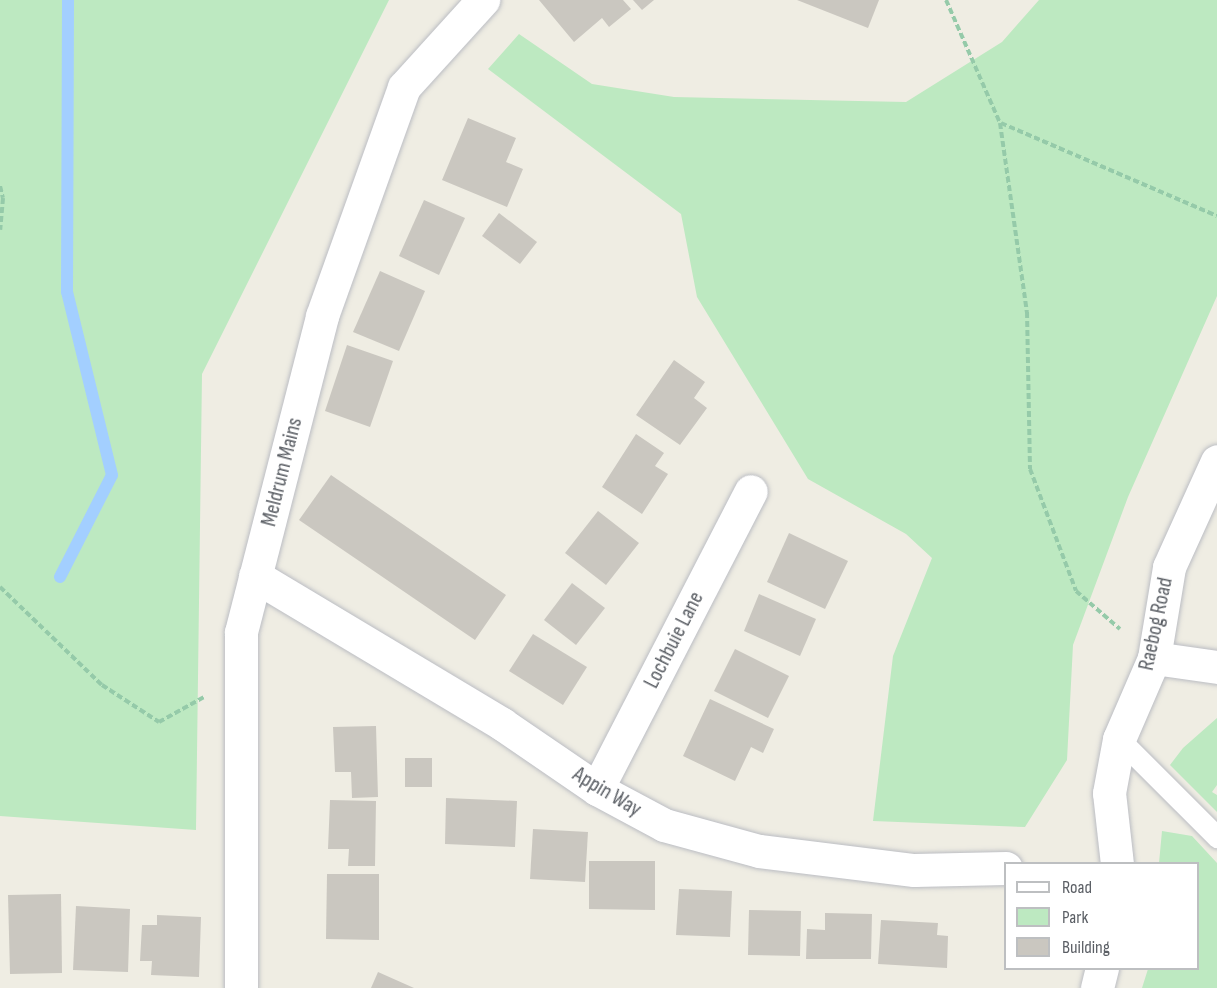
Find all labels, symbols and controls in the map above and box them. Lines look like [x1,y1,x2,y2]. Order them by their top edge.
street label: Meldrum Mains [256,415,308,529]
street label: Raebog Road [1133,575,1179,673]
street label: Lochbuie Lane [638,587,710,693]
street label: Appin Way [568,761,646,823]
legend [1004,862,1199,970]
text: Road [1062,877,1092,898]
text: Park [1062,907,1088,928]
text: Building [1062,937,1110,958]

